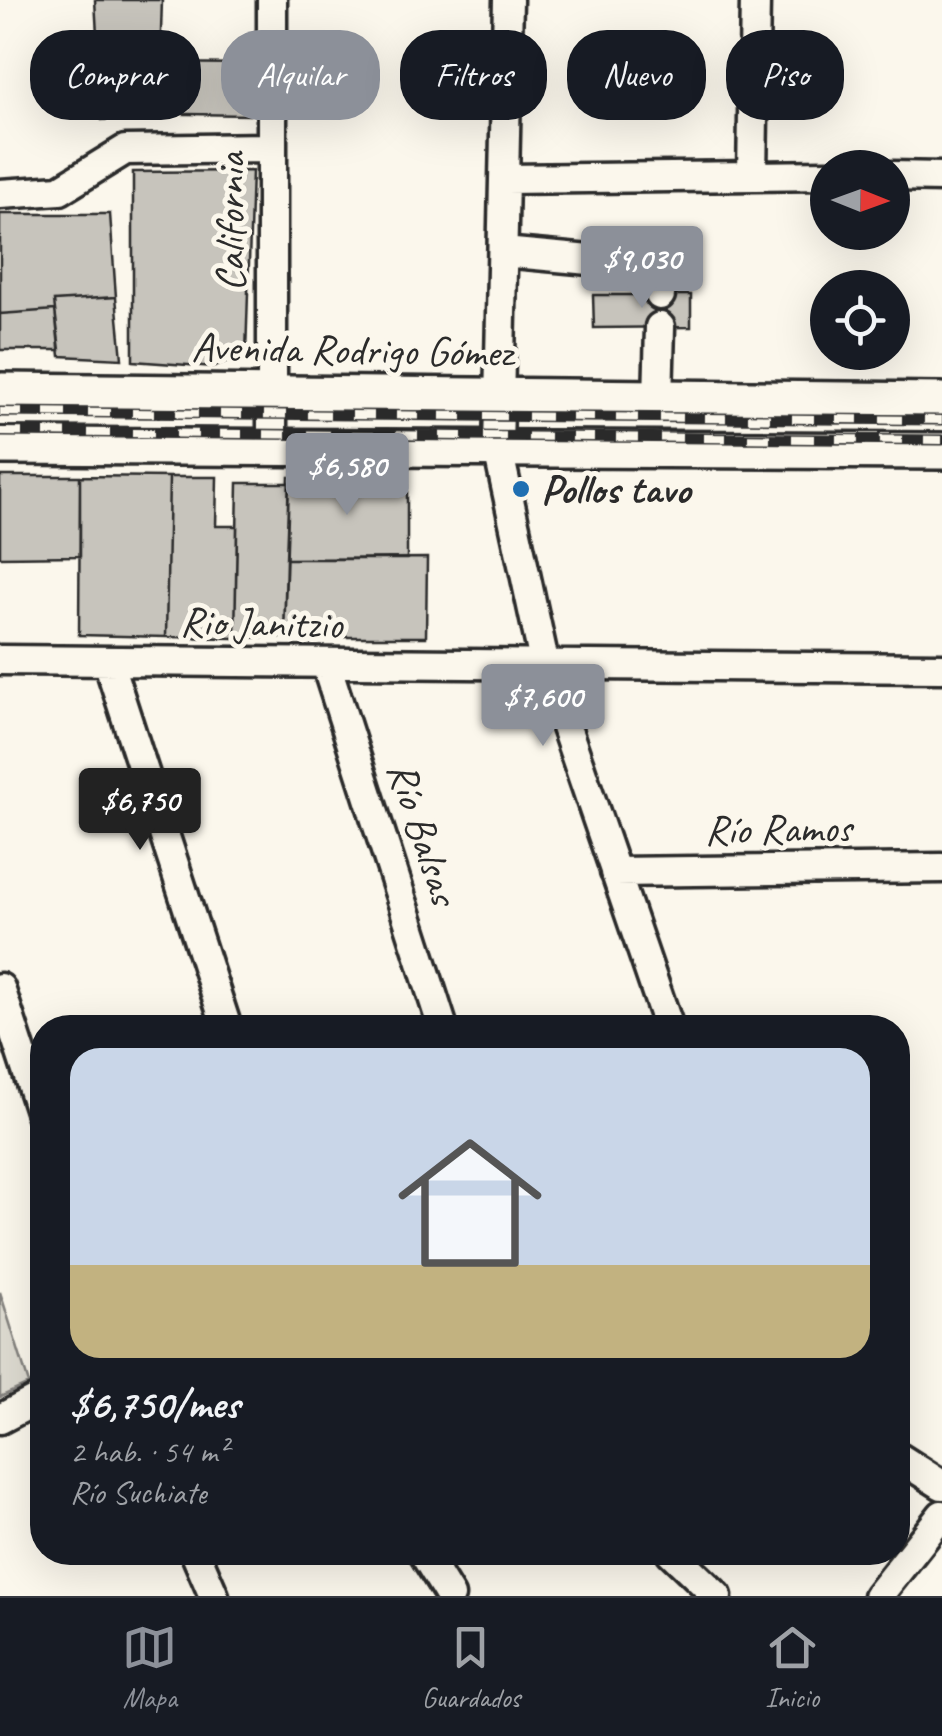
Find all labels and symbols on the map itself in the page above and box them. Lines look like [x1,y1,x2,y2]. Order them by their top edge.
street label: California [204,149,257,291]
north arrow [810,150,910,250]
pin: $9,030 [561,226,723,311]
street label: Avenida Rodrigo Gómez [191,321,517,379]
pin: $6,580 [266,433,428,518]
place label: Pollos tavo [541,463,693,516]
marker: Pollos tavo [510,478,532,500]
street label: Rio Janitzio [180,595,345,651]
pin: $7,600 [462,664,624,749]
street label: Río Balsas [375,755,472,915]
pin: $6,750 [59,768,221,853]
street label: Río Ramos [704,801,856,857]

